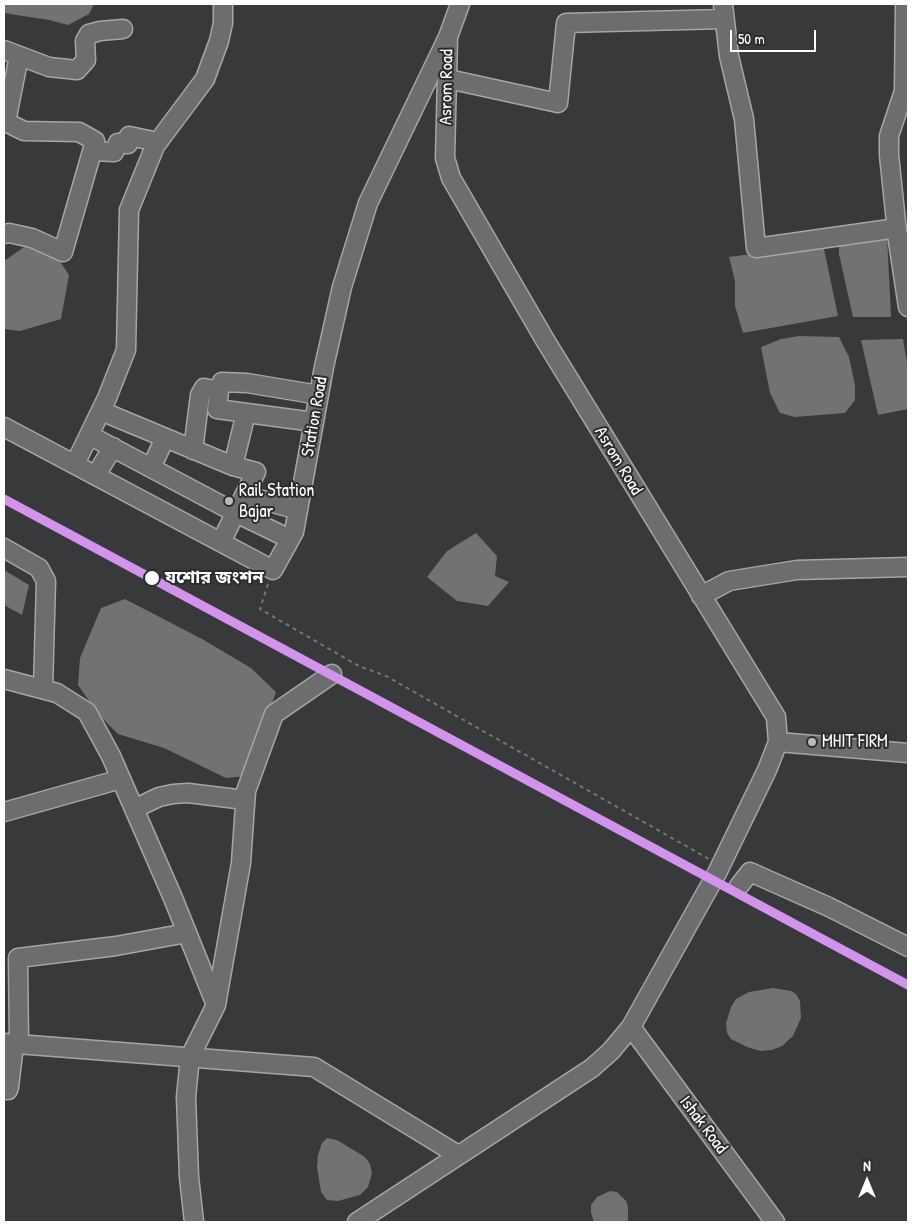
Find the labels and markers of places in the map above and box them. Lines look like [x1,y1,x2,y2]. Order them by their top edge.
place label: Rail Station Bajar [239,480,314,522]
marker: Rail Station Bajar [223,495,235,507]
place label: যশোর জংশন [165,567,264,589]
marker: যশোর জংশন [143,569,161,587]
place label: MHIT FIRM [822,731,888,753]
marker: MHIT FIRM [806,736,818,748]

